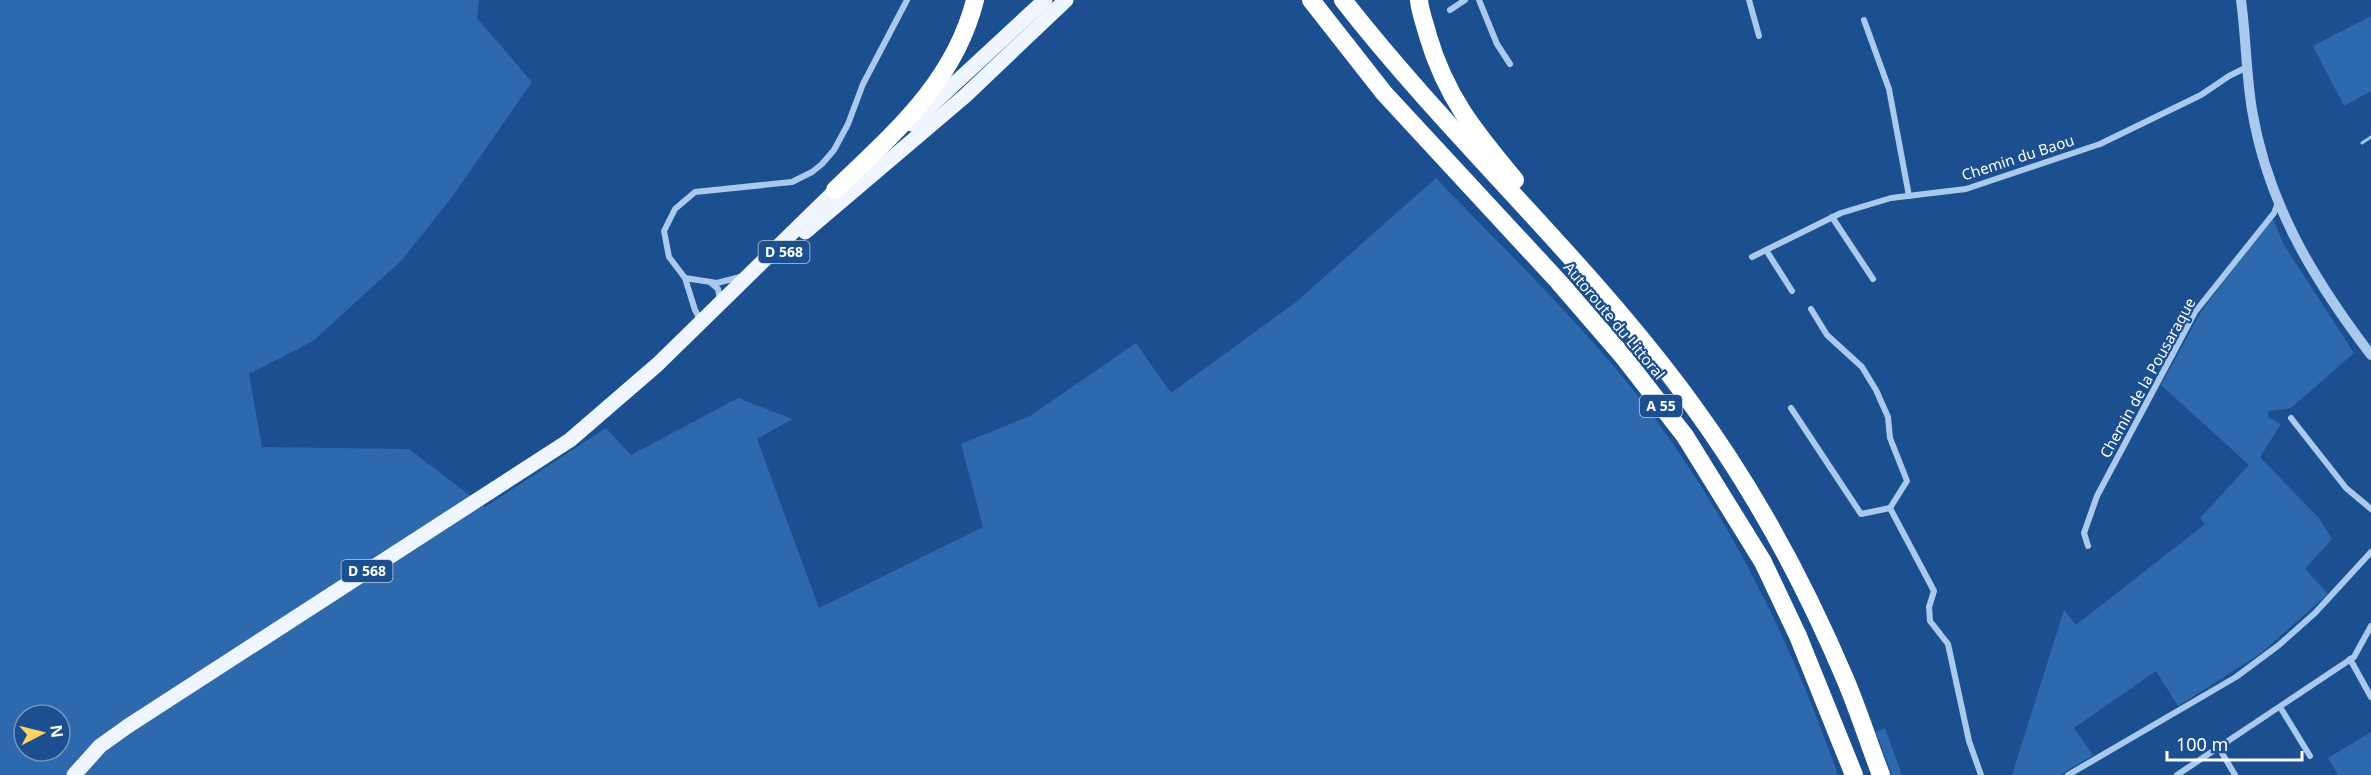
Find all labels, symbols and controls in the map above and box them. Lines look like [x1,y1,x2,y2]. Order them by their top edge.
street label: Chemin du Baou [1959,129,2077,185]
road number: D 568 [758,241,810,263]
street label: Autoroute du Littoral [1560,257,1670,383]
street label: Chemin de la Pousaraque [2095,294,2200,461]
road number: A 55 [1640,395,1682,417]
road number: D 568 [342,560,392,582]
north arrow [12,703,72,763]
text: N [45,723,69,739]
scale bar [2167,724,2302,762]
text: 100 m [2176,732,2228,756]

